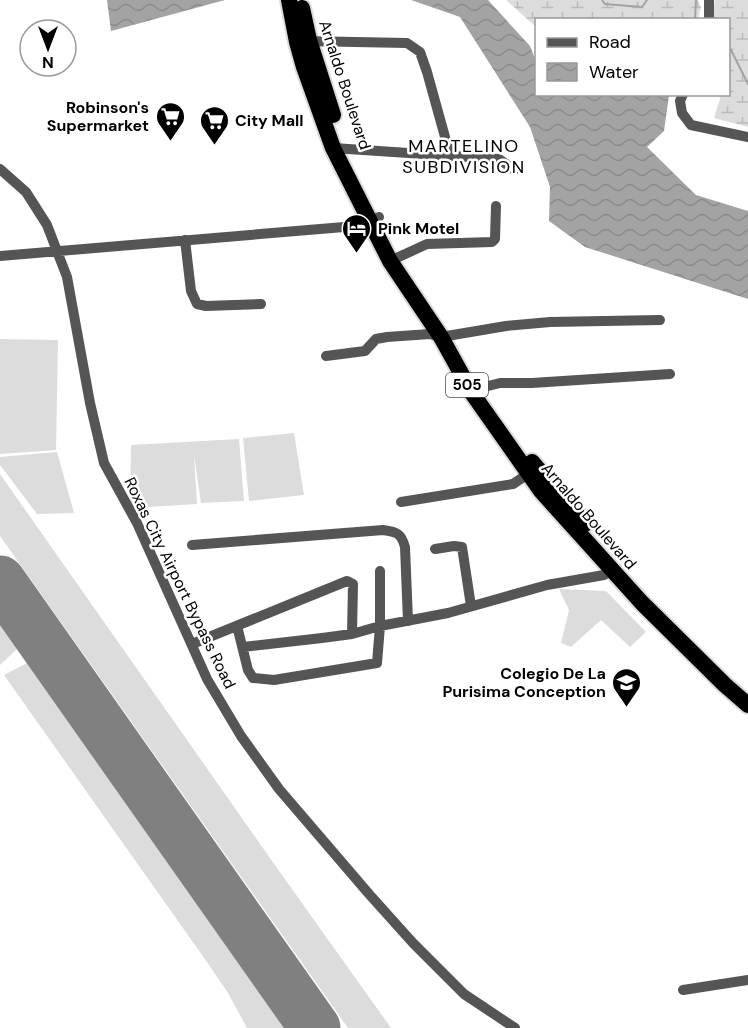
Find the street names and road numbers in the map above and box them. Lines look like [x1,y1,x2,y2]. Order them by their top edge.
street label: Arnaldo Boulevard [314,18,376,152]
road number: 505 [446,373,488,397]
street label: Arnaldo Boulevard [537,458,641,574]
street label: Roxas City Airport Bypass Road [119,474,241,692]

